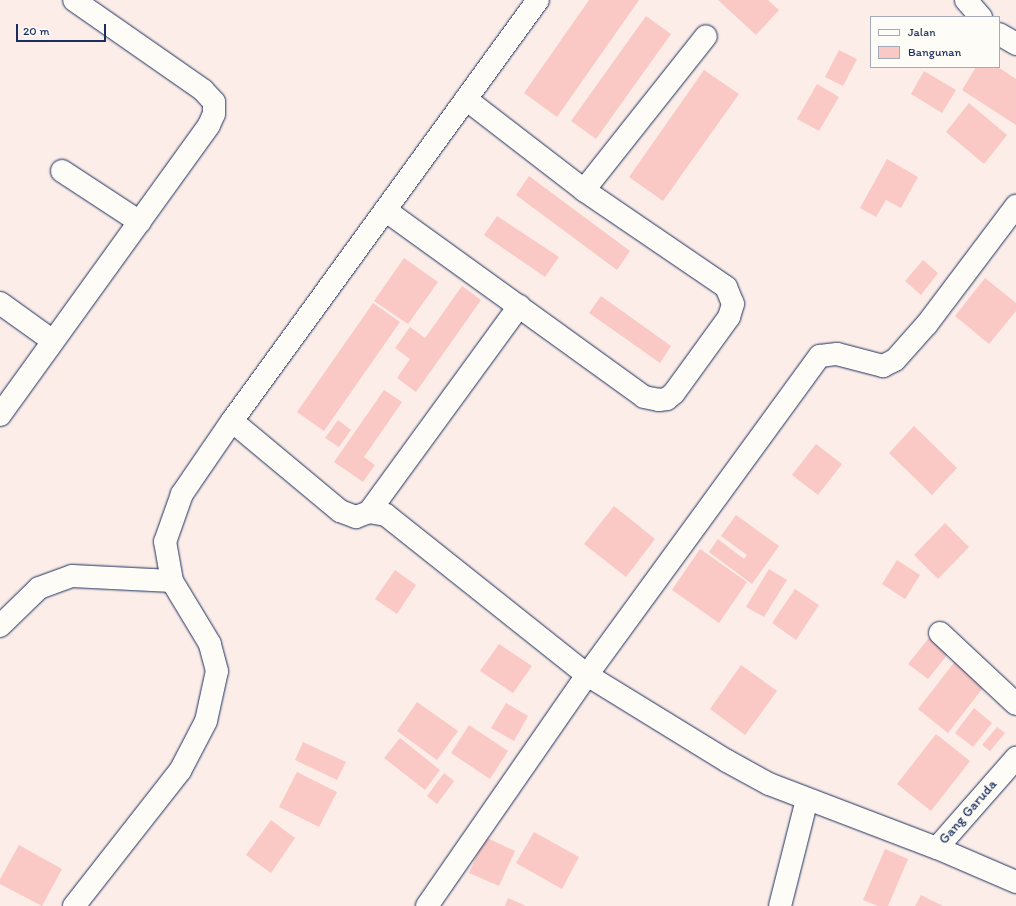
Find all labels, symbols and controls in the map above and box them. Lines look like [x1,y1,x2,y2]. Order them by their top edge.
scale bar [18,16,108,42]
legend [870,16,1000,68]
text: 20 m [23,24,50,38]
text: Jalan [908,25,936,39]
text: Bangunan [908,45,961,59]
street label: Gang Garuda [935,776,1001,848]

